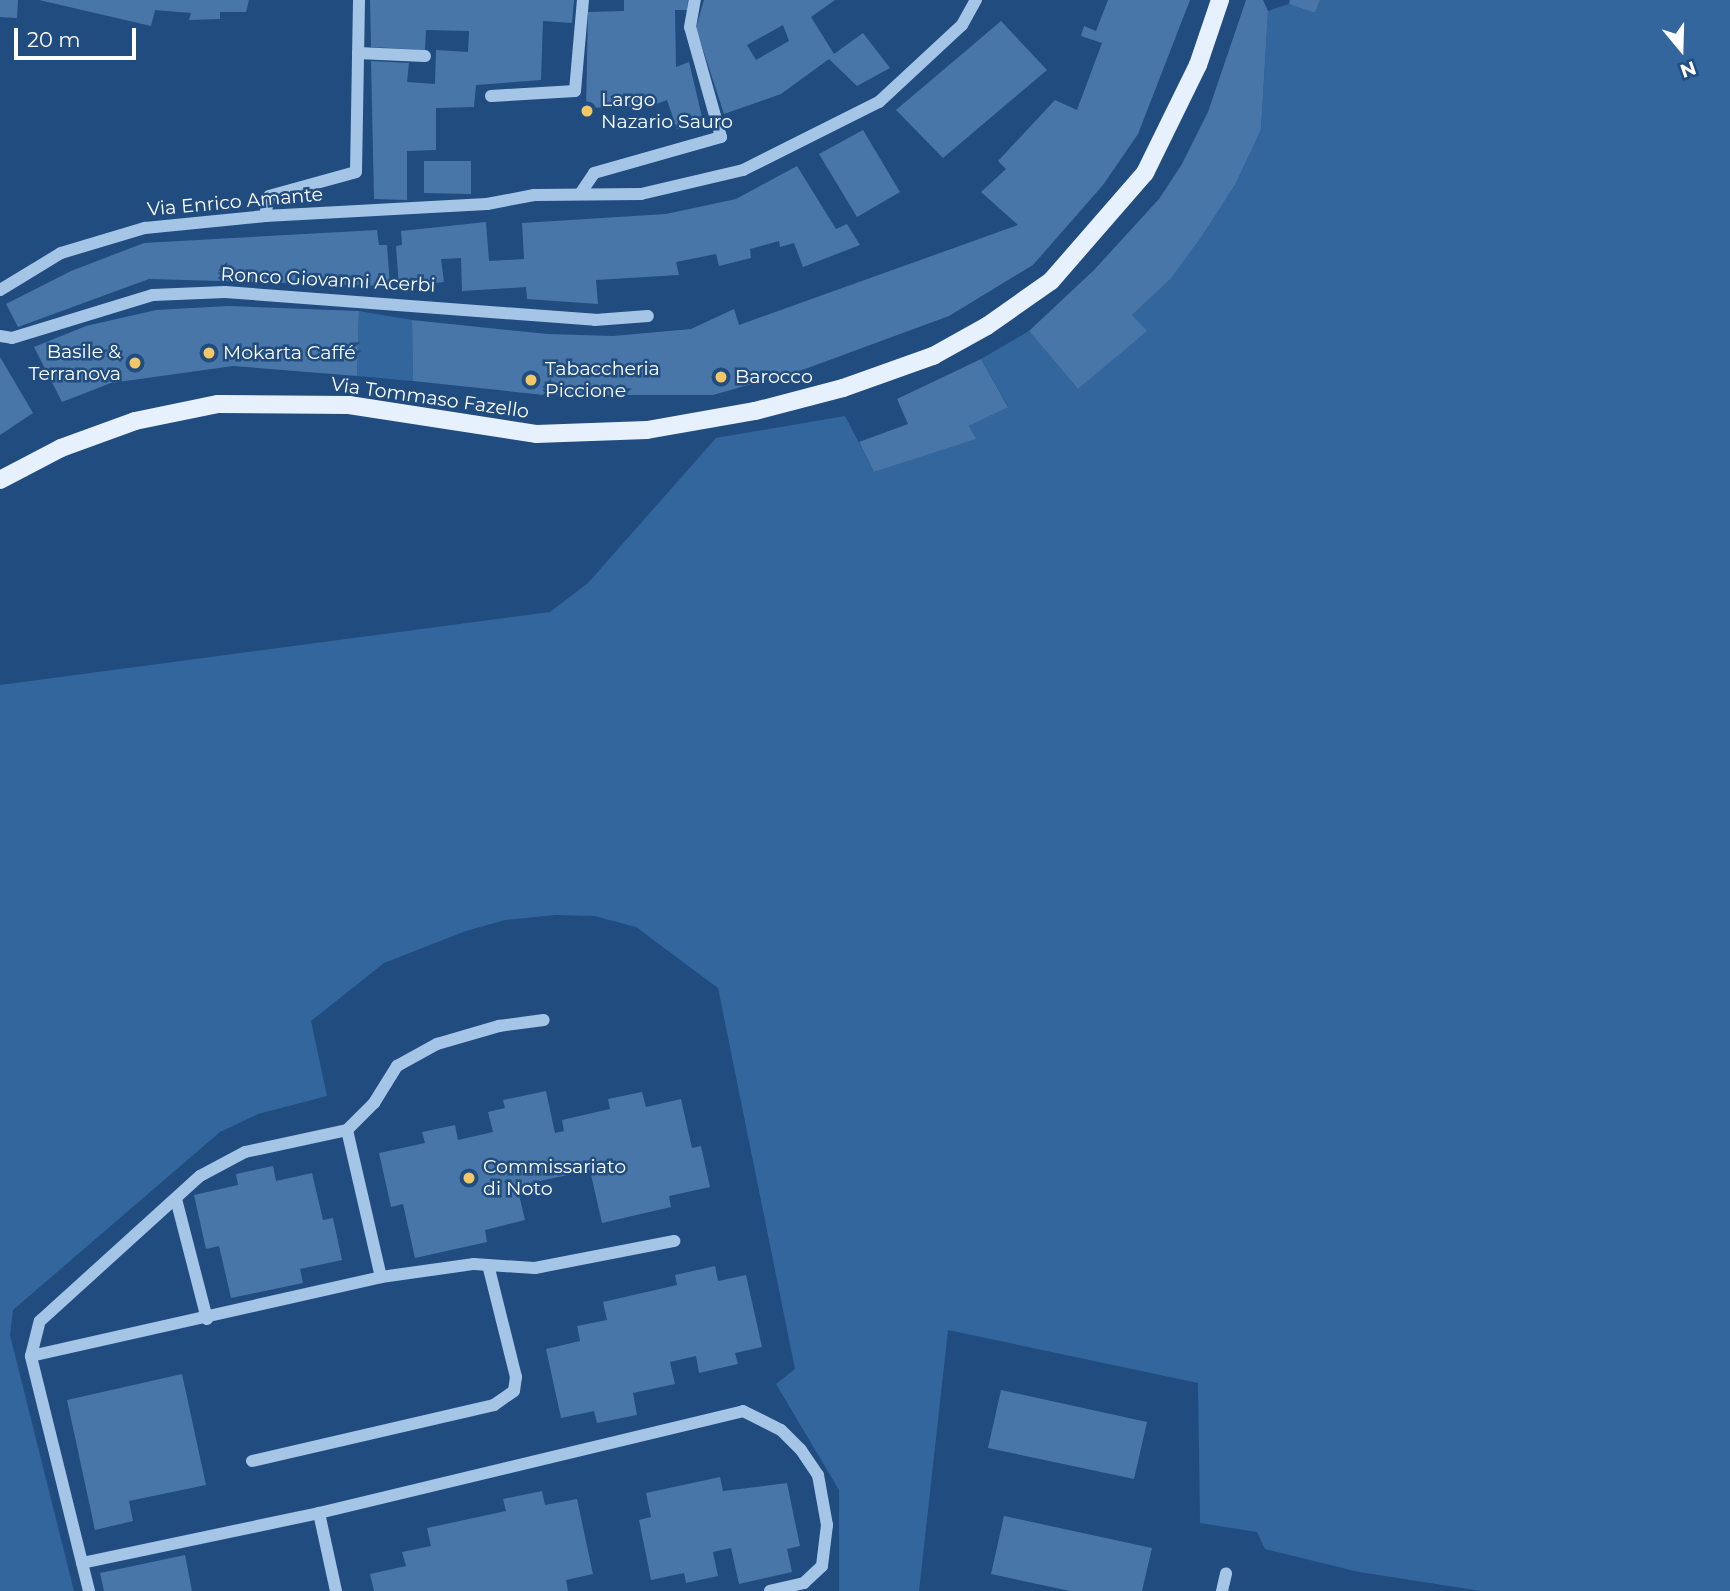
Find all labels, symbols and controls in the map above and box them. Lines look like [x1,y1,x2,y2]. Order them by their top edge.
scale bar [18,14,140,58]
north arrow [1646,14,1716,84]
text: 20 m [27,27,81,52]
text: N [1677,56,1699,83]
place label: Largo Nazario Sauro [601,89,733,133]
marker: Largo Nazario Sauro [579,103,595,119]
street label: Via Enrico Amante [146,183,324,221]
street label: Ronco Giovanni Acerbi [220,263,436,297]
place label: Basile & Terranova [29,341,121,385]
place label: Mokarta Caffé [223,342,356,364]
marker: Mokarta Caffé [201,345,217,361]
marker: Basile & Terranova [127,355,143,371]
place label: Tabaccheria Piccione [545,358,660,402]
place label: Barocco [735,366,813,388]
marker: Barocco [713,369,729,385]
marker: Tabaccheria Piccione [523,372,539,388]
street label: Via Tommaso Fazello [330,373,530,423]
place label: Commissariato di Noto [483,1156,626,1200]
marker: Commissariato di Noto [461,1170,477,1186]

